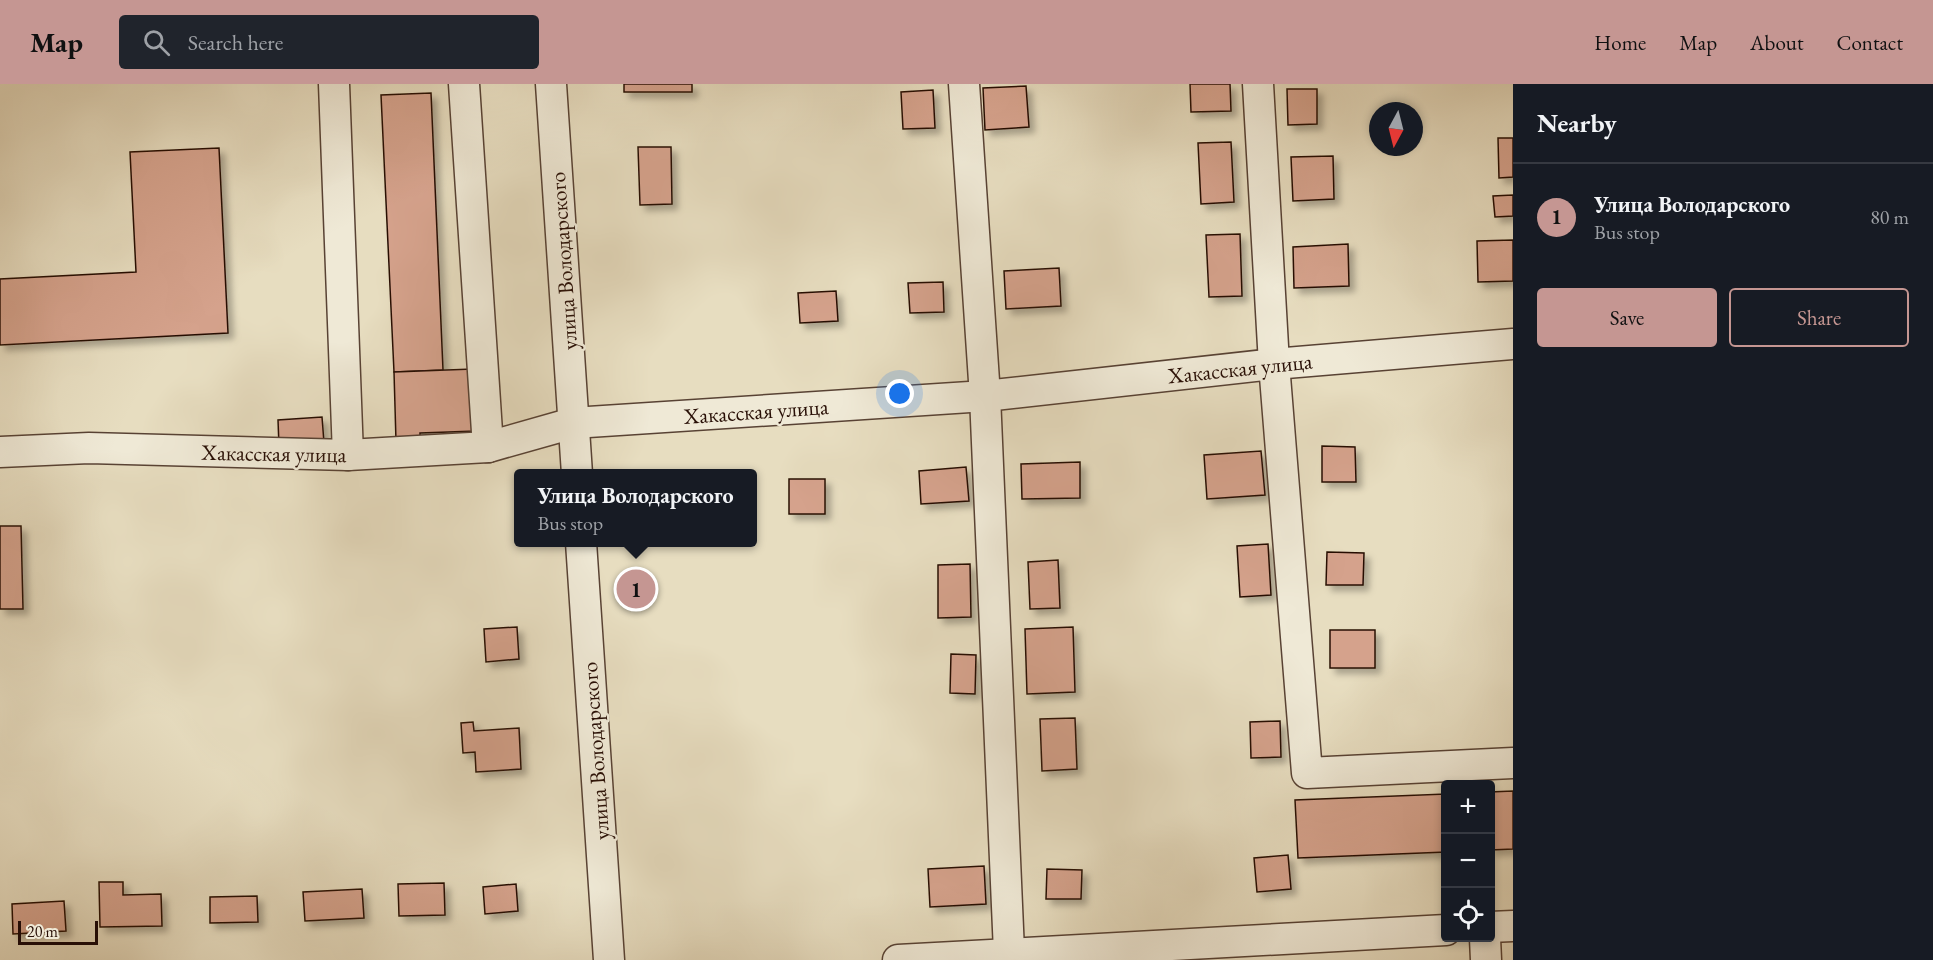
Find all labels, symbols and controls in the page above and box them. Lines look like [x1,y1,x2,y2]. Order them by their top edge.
search box [119,15,539,69]
text: Map [30,24,83,60]
icon: search [140,26,173,59]
text: Search here [188,28,283,57]
text: Home [1594,29,1646,56]
text: Map [1679,29,1717,56]
text: About [1750,29,1803,56]
text: Contact [1836,29,1903,56]
north arrow [1369,102,1423,156]
text: Nearby [1537,106,1617,140]
street label: улица Володарского [543,171,584,351]
text: Улица Володарского [1594,190,1790,219]
text: 1 [1551,204,1562,230]
text: 80 m [1870,204,1909,230]
text: Bus stop [1594,219,1660,245]
button: Save [1537,288,1717,347]
button: Share [1729,288,1909,347]
street label: Хакасская улица [1165,346,1314,391]
your location [885,379,914,408]
street label: Хакасская улица [682,392,830,431]
street label: Хакасская улица [200,438,347,469]
popup [514,469,757,547]
text: Улица Володарского [537,481,734,510]
text: Bus stop [537,510,603,536]
pin: 1 [616,566,656,612]
street label: улица Володарского [575,661,616,841]
map controls [1441,780,1495,942]
button: + [1441,780,1495,834]
button: − [1441,834,1495,888]
button: locate [1441,888,1495,942]
scale bar [18,918,98,946]
text: 20 m [27,921,58,942]

